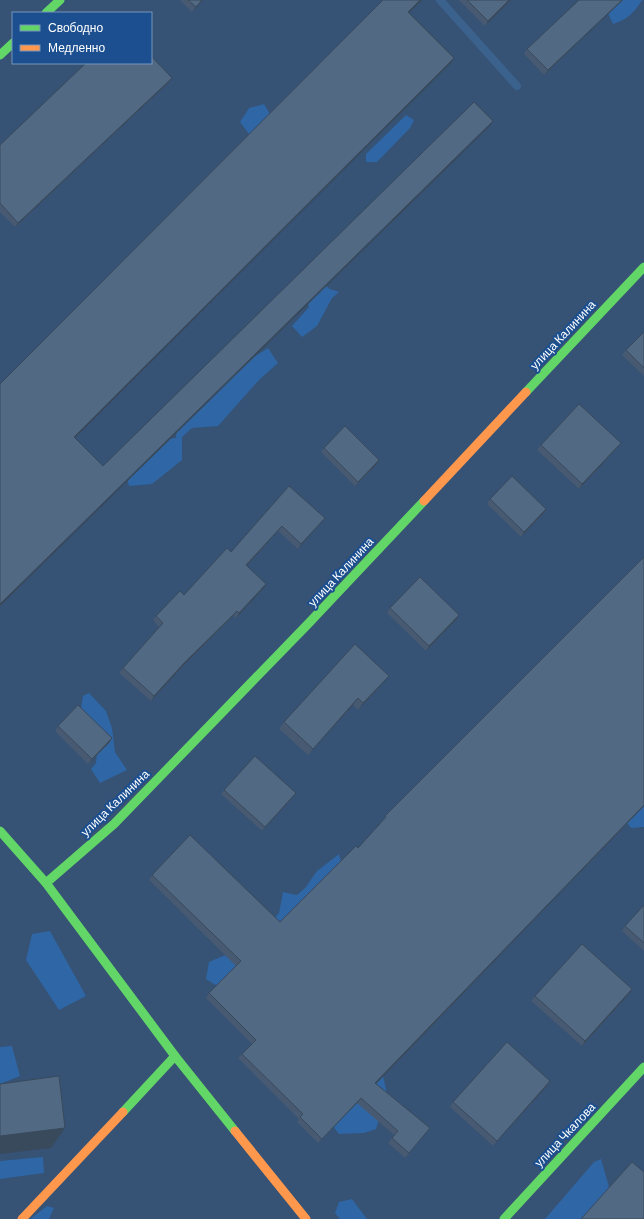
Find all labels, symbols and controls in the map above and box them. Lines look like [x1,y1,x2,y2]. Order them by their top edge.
legend [12,12,152,64]
text: Свободно [48,20,103,35]
text: Медленно [48,40,105,55]
street label: улица Калинина [527,297,599,372]
street label: улица Калинина [305,534,377,609]
street label: улица Калинина [77,766,152,839]
street label: улица Чкалова [531,1099,598,1170]

